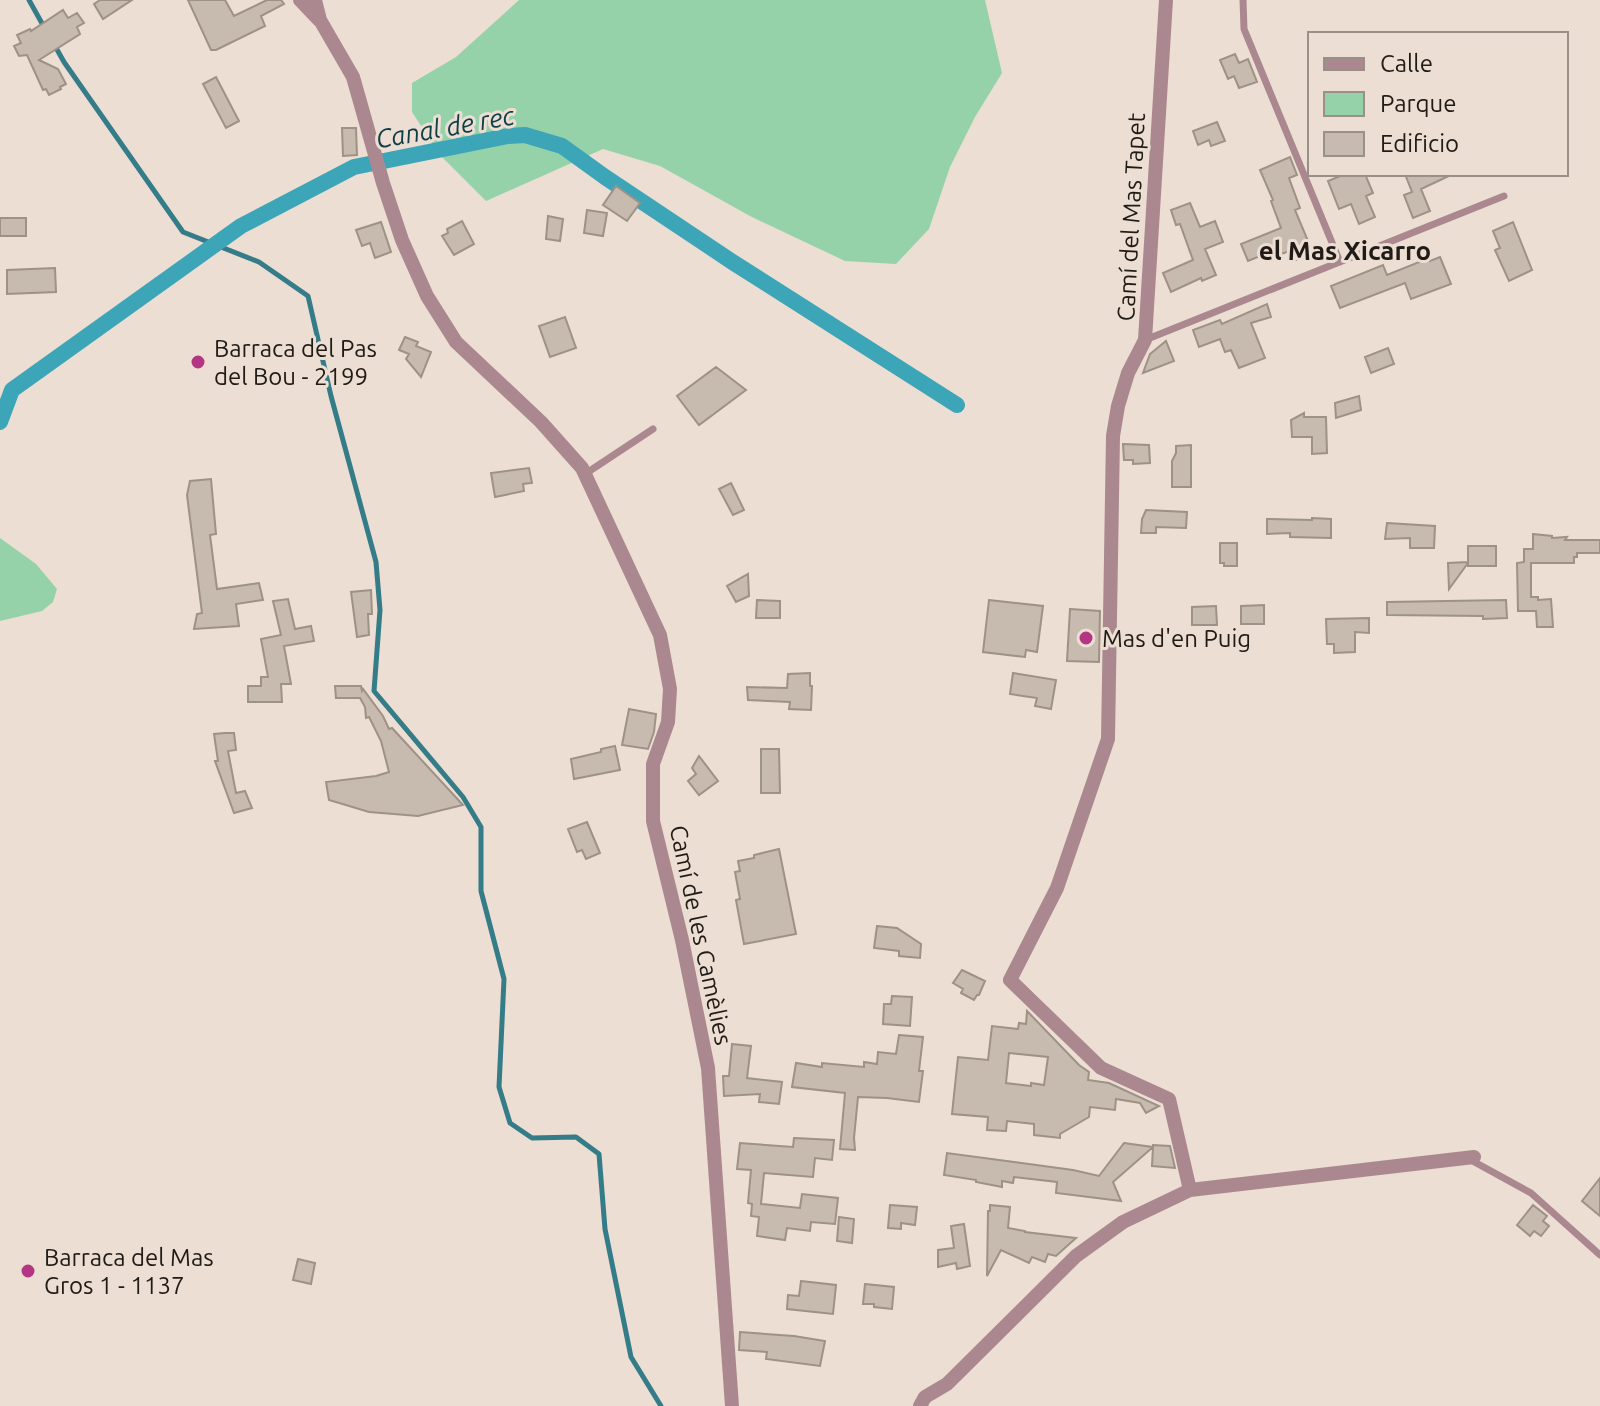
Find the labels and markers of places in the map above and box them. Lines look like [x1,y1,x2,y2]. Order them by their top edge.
place label: Barraca del Pas del Bou - 2199 [214,335,377,390]
marker: Barraca del Pas del Bou - 2199 [189,353,207,371]
place label: Mas d'en Puig [1102,625,1251,652]
marker: Mas d'en Puig [1077,629,1095,647]
place label: Barraca del Mas Gros 1 - 1137 [44,1244,214,1299]
marker: Barraca del Mas Gros 1 - 1137 [19,1262,37,1280]

